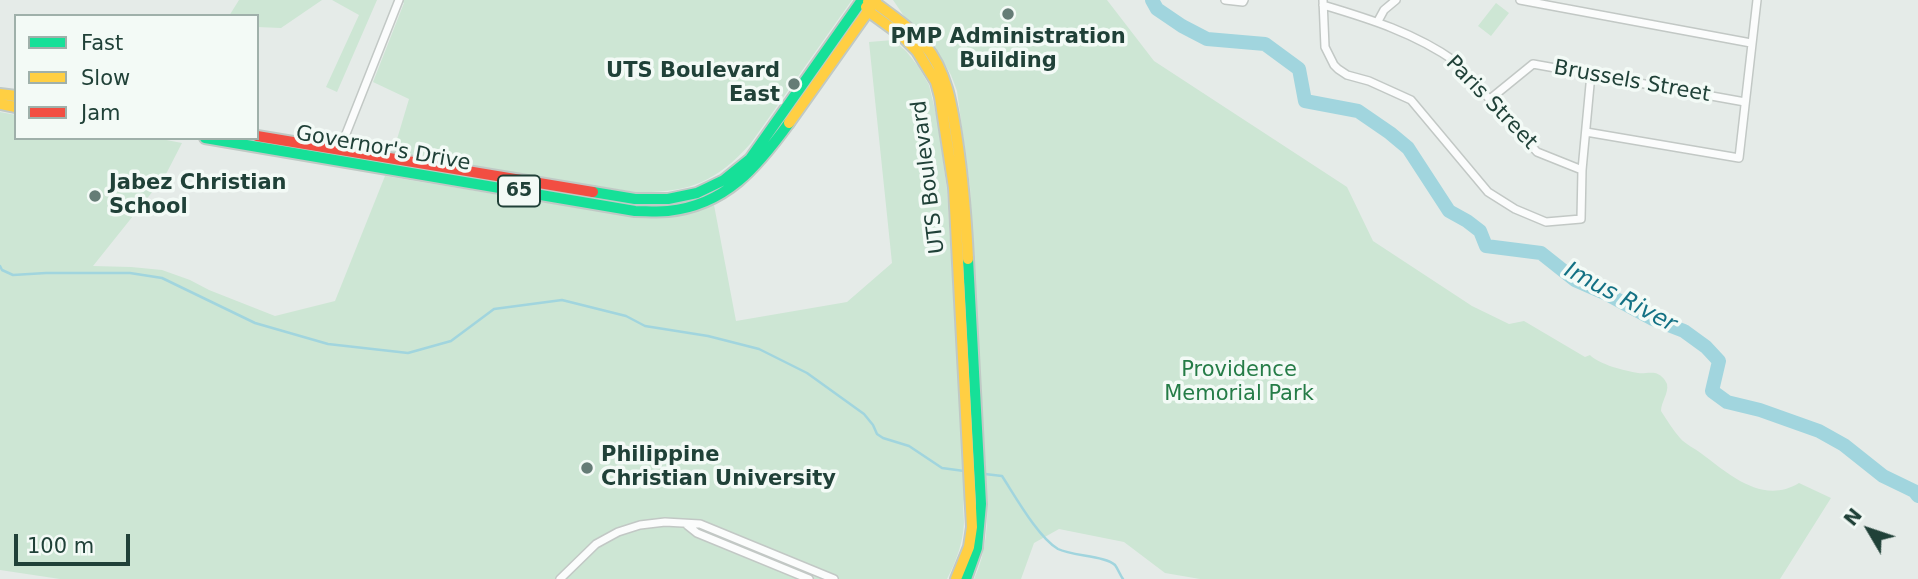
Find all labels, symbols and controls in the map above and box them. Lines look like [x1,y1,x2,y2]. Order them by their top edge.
marker: PMP Administration Building [1000,6,1016,22]
legend [14,14,259,140]
place label: PMP Administration Building [890,25,1126,75]
text: Fast [81,31,123,55]
street label: Paris Street [1440,51,1542,155]
street label: Brussels Street [1552,56,1712,108]
place label: UTS Boulevard East [606,59,780,109]
text: Slow [81,66,130,90]
marker: UTS Boulevard East [786,76,802,92]
street label: UTS Boulevard [907,99,951,255]
text: Jam [81,101,121,125]
street label: Governor's Drive [294,121,472,177]
place label: Jabez Christian School [109,171,287,221]
road number: 65 [498,176,540,206]
marker: Jabez Christian School [87,188,103,204]
water label: Imus River [1559,257,1681,339]
park label: Providence Memorial Park [1164,358,1314,408]
place label: Philippine Christian University [601,443,836,493]
marker: Philippine Christian University [579,460,595,476]
north arrow [1834,495,1904,565]
text: N [1839,504,1866,530]
scale bar [18,520,133,564]
text: 100 m [27,534,94,558]

